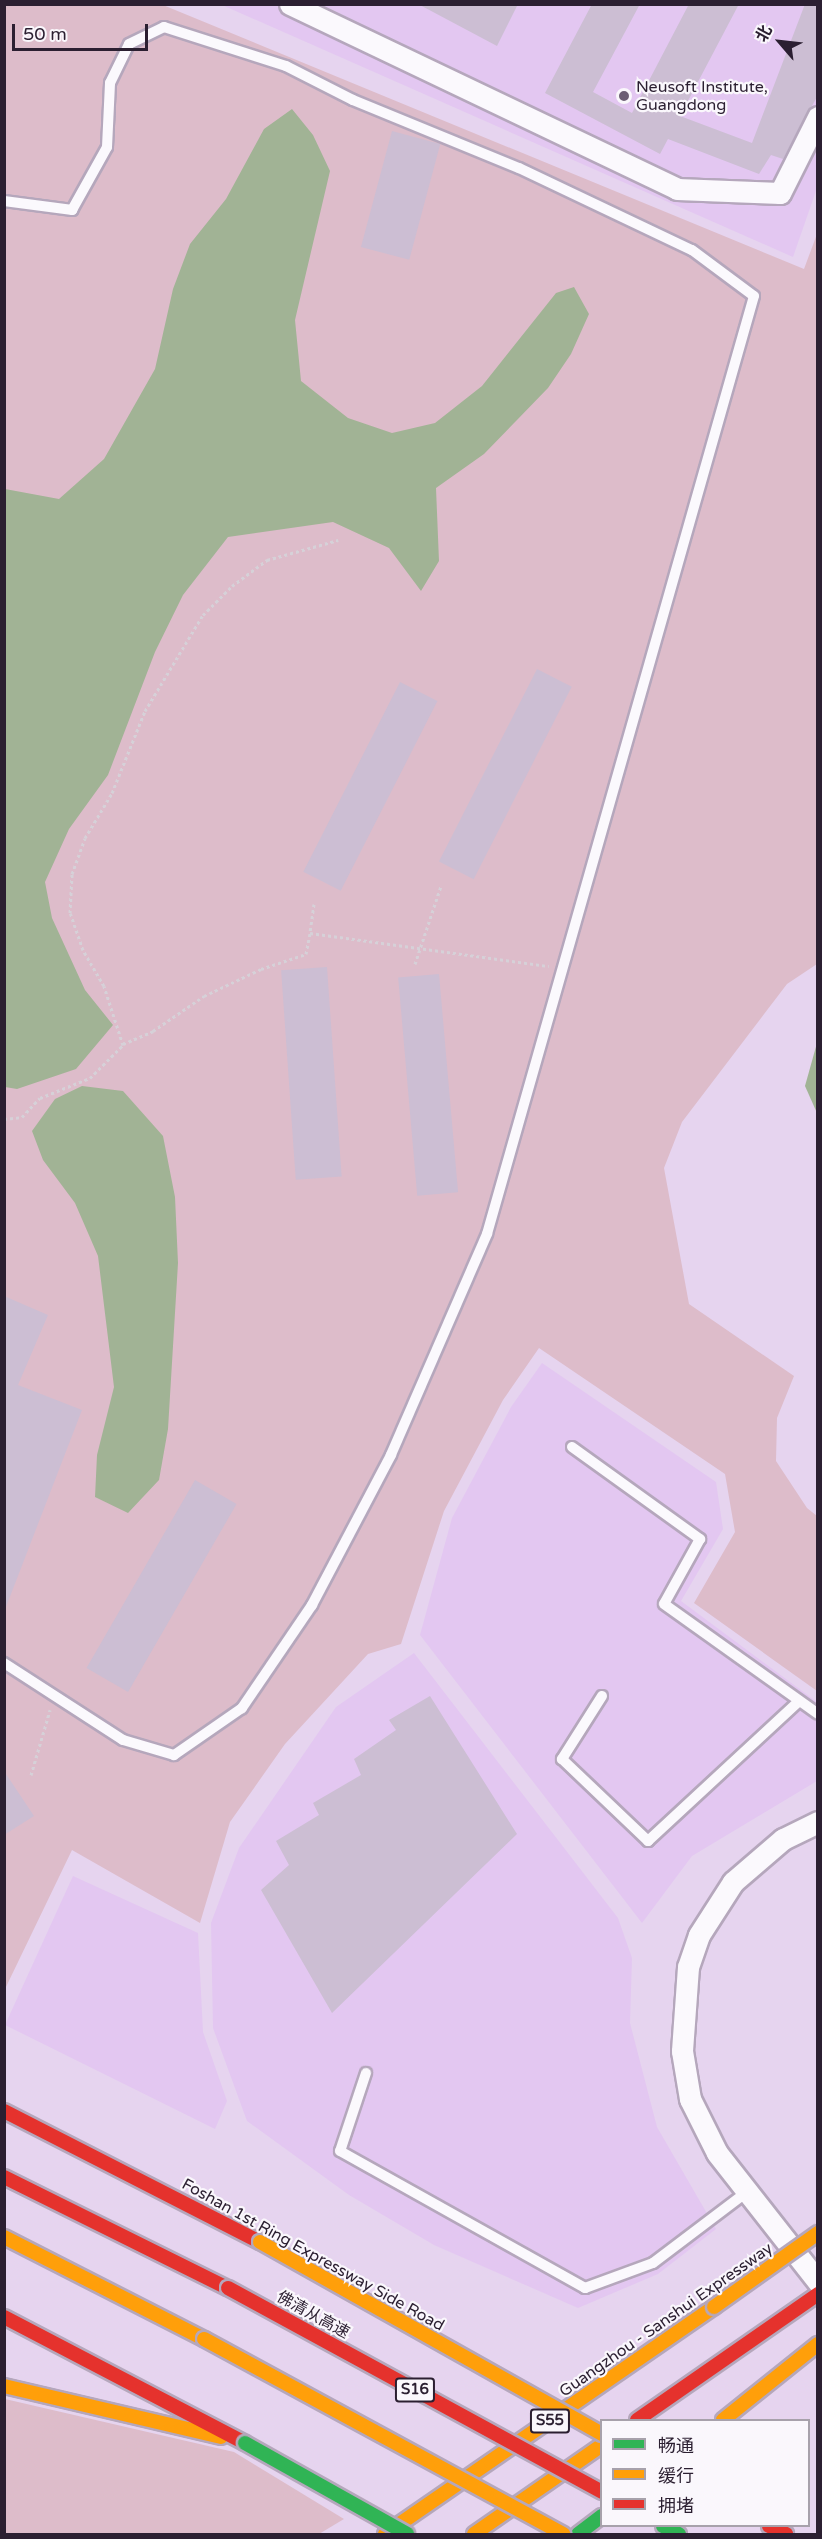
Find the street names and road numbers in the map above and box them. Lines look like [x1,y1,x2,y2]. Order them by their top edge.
street label: Foshan 1st Ring Expressway Side Road [178,2175,448,2335]
street label: Guangzhou - Sanshui Expressway [556,2239,776,2401]
street label: 佛清从高速 [273,2287,353,2343]
road number: S16 [394,2378,436,2402]
road number: S55 [529,2409,571,2433]

